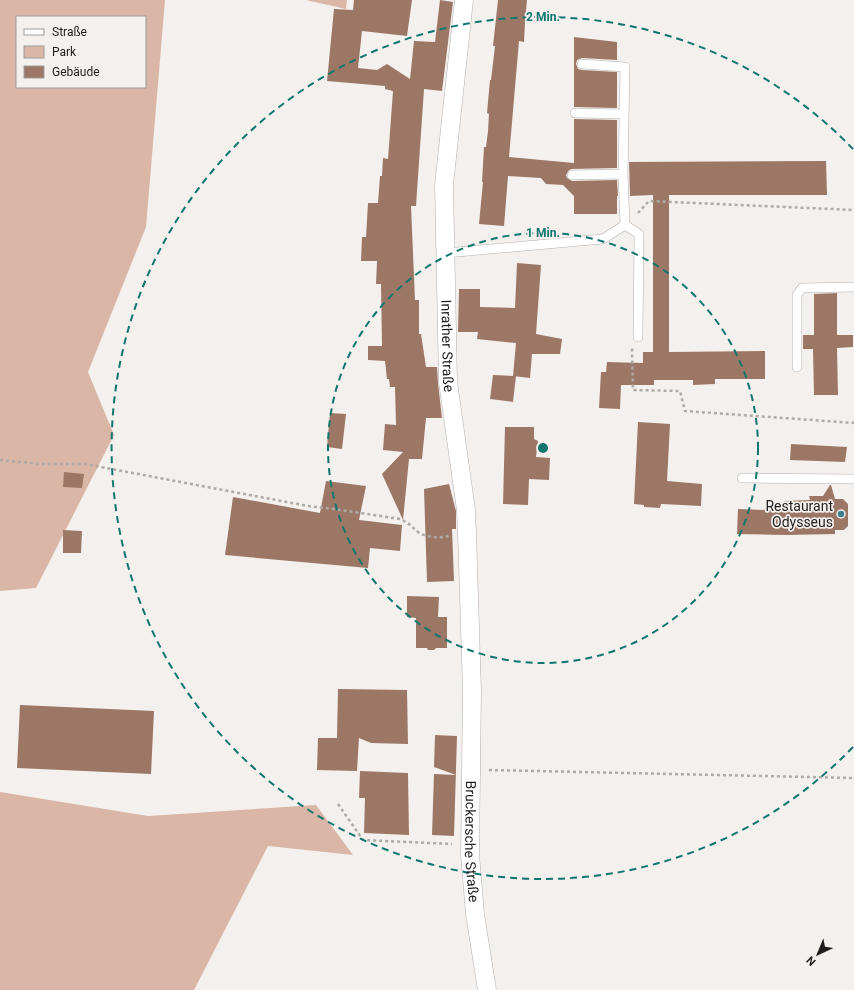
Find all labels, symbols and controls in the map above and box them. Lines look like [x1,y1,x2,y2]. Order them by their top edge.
text: 2 Min. [526,10,560,24]
legend [16,16,146,88]
text: Straße [52,25,87,39]
text: Park [52,45,77,59]
text: Gebäude [52,65,100,79]
text: 1 Min. [526,226,560,240]
street label: Inrather Straße [438,300,457,393]
centre of rings [536,441,550,455]
place label: Restaurant Odysseus [765,498,833,530]
marker: Restaurant Odysseus [836,509,846,519]
street label: Bruckersche Straße [462,781,482,903]
north arrow [798,934,838,974]
text: N [804,953,819,968]

